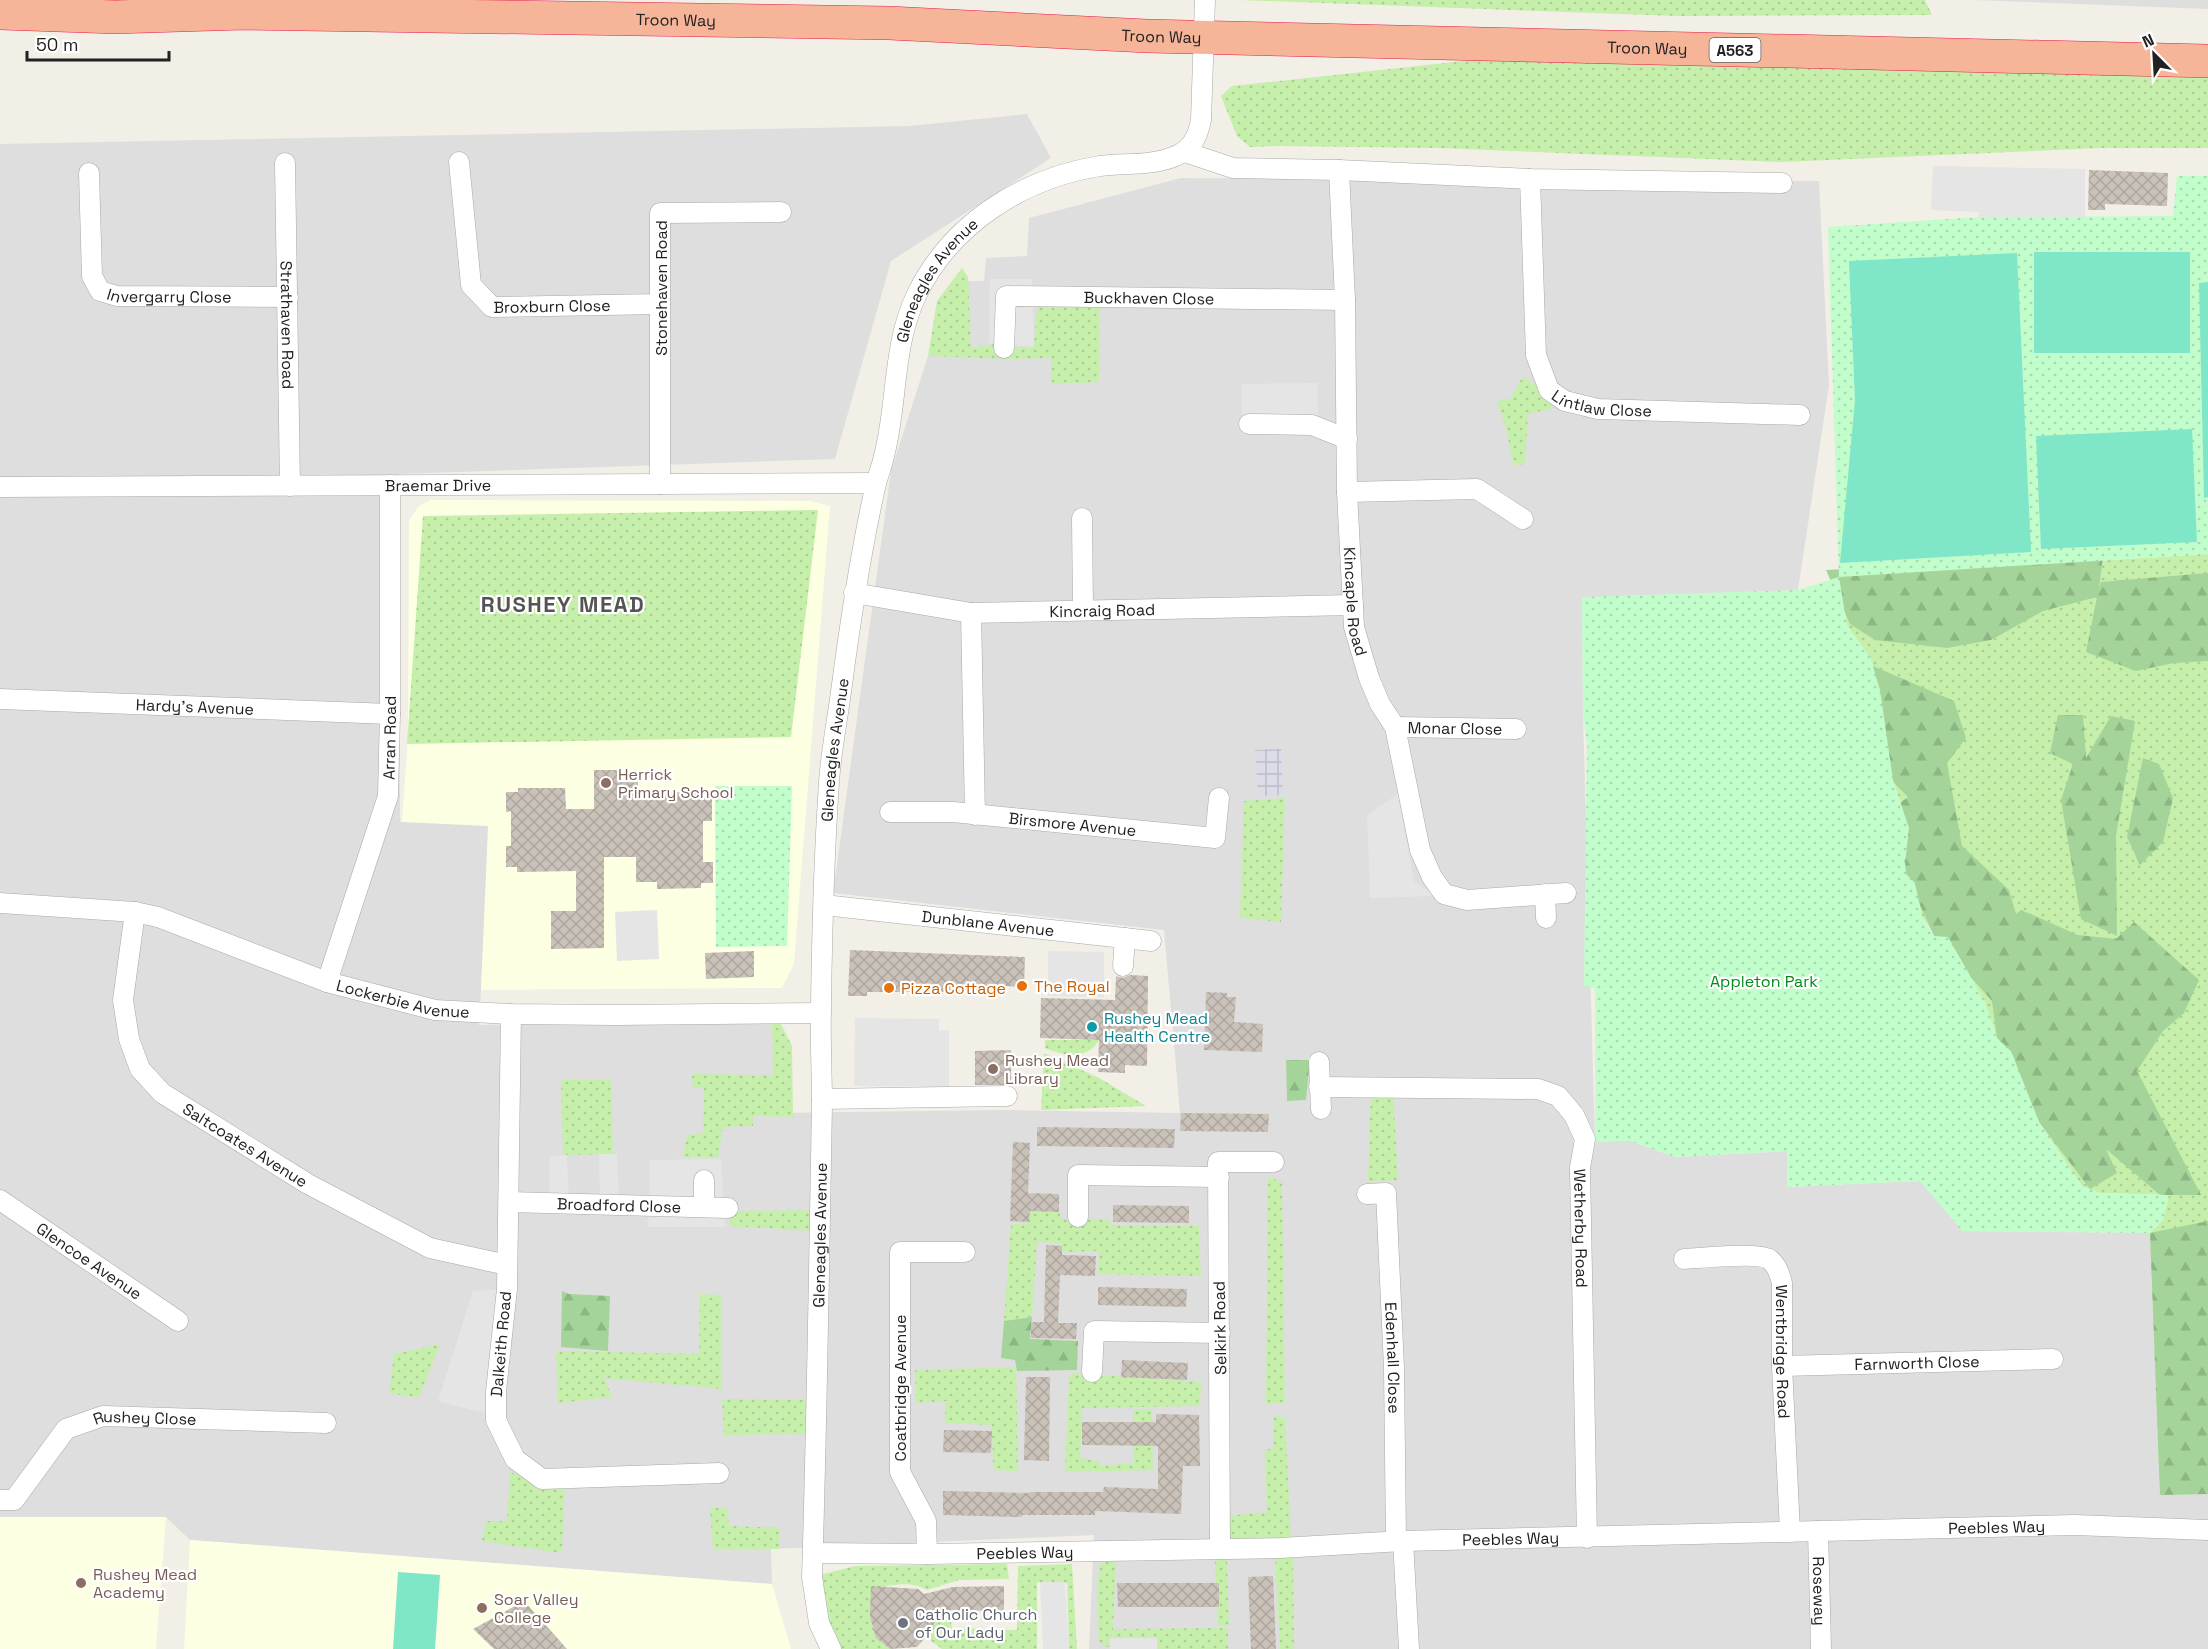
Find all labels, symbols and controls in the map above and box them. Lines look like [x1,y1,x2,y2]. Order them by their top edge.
street label: Troon Way [636,9,716,31]
scale bar [27,24,170,62]
street label: Troon Way [1121,24,1202,48]
north arrow [2124,24,2184,84]
text: N [2139,29,2157,53]
text: 50 m [36,33,78,56]
street label: Troon Way [1607,36,1688,59]
road number: A563 [1710,38,1760,62]
street label: Gleneagles Avenue [891,213,982,344]
street label: Stonehaven Road [651,220,672,356]
street label: Strathaven Road [276,260,299,389]
street label: Invergarry Close [104,283,232,307]
street label: Buckhaven Close [1083,286,1215,309]
street label: Broxburn Close [493,294,611,317]
street label: Lintlaw Close [1548,385,1652,421]
street label: Braemar Drive [385,474,491,496]
street label: Kincaple Road [1339,547,1372,658]
district label: RUSHEY MEAD [481,590,645,618]
street label: Kincraig Road [1049,599,1155,622]
street label: Gleneagles Avenue [816,677,853,822]
street label: Hardy's Avenue [135,694,254,719]
street label: Arran Road [378,696,401,780]
street label: Monar Close [1407,717,1503,739]
place label: Herrick Primary School [618,764,733,803]
marker: Herrick Primary School [599,776,613,790]
street label: Birsmore Avenue [1008,807,1137,841]
street label: Dunblane Avenue [921,905,1055,941]
park label: Appleton Park [1710,971,1818,992]
street label: Lockerbie Avenue [334,974,470,1022]
place label: The Royal [1034,976,1110,997]
place label: Pizza Cottage [901,978,1006,999]
marker: The Royal [1015,979,1029,993]
marker: Pizza Cottage [882,981,896,995]
place label: Rushey Mead Health Centre [1104,1008,1210,1047]
marker: Rushey Mead Health Centre [1085,1020,1099,1034]
place label: Rushey Mead Library [1005,1050,1109,1089]
marker: Rushey Mead Library [986,1062,1000,1076]
street label: Saltcoates Avenue [179,1098,312,1192]
street label: Gleneagles Avenue [808,1163,831,1308]
street label: Wetherby Road [1570,1168,1593,1288]
street label: Broadford Close [557,1193,681,1217]
street label: Glencoe Avenue [32,1217,146,1304]
street label: Selkirk Road [1209,1281,1231,1375]
street label: Wentbridge Road [1771,1285,1795,1419]
street label: Dalkeith Road [486,1290,516,1398]
street label: Edenhall Close [1380,1302,1405,1414]
street label: Coatbridge Avenue [890,1315,911,1461]
street label: Farnworth Close [1854,1350,1980,1375]
street label: Rushey Close [90,1406,197,1429]
street label: Peebles Way [1948,1515,2045,1539]
street label: Peebles Way [1462,1527,1560,1550]
street label: Peebles Way [976,1541,1074,1564]
street label: Roseway [1808,1556,1831,1626]
place label: Rushey Mead Academy [93,1564,197,1603]
marker: Rushey Mead Academy [74,1576,88,1590]
place label: Soar Valley College [494,1589,578,1628]
marker: Soar Valley College [475,1601,489,1615]
place label: Catholic Church of Our Lady [915,1604,1037,1643]
marker: Catholic Church of Our Lady [896,1616,910,1630]

